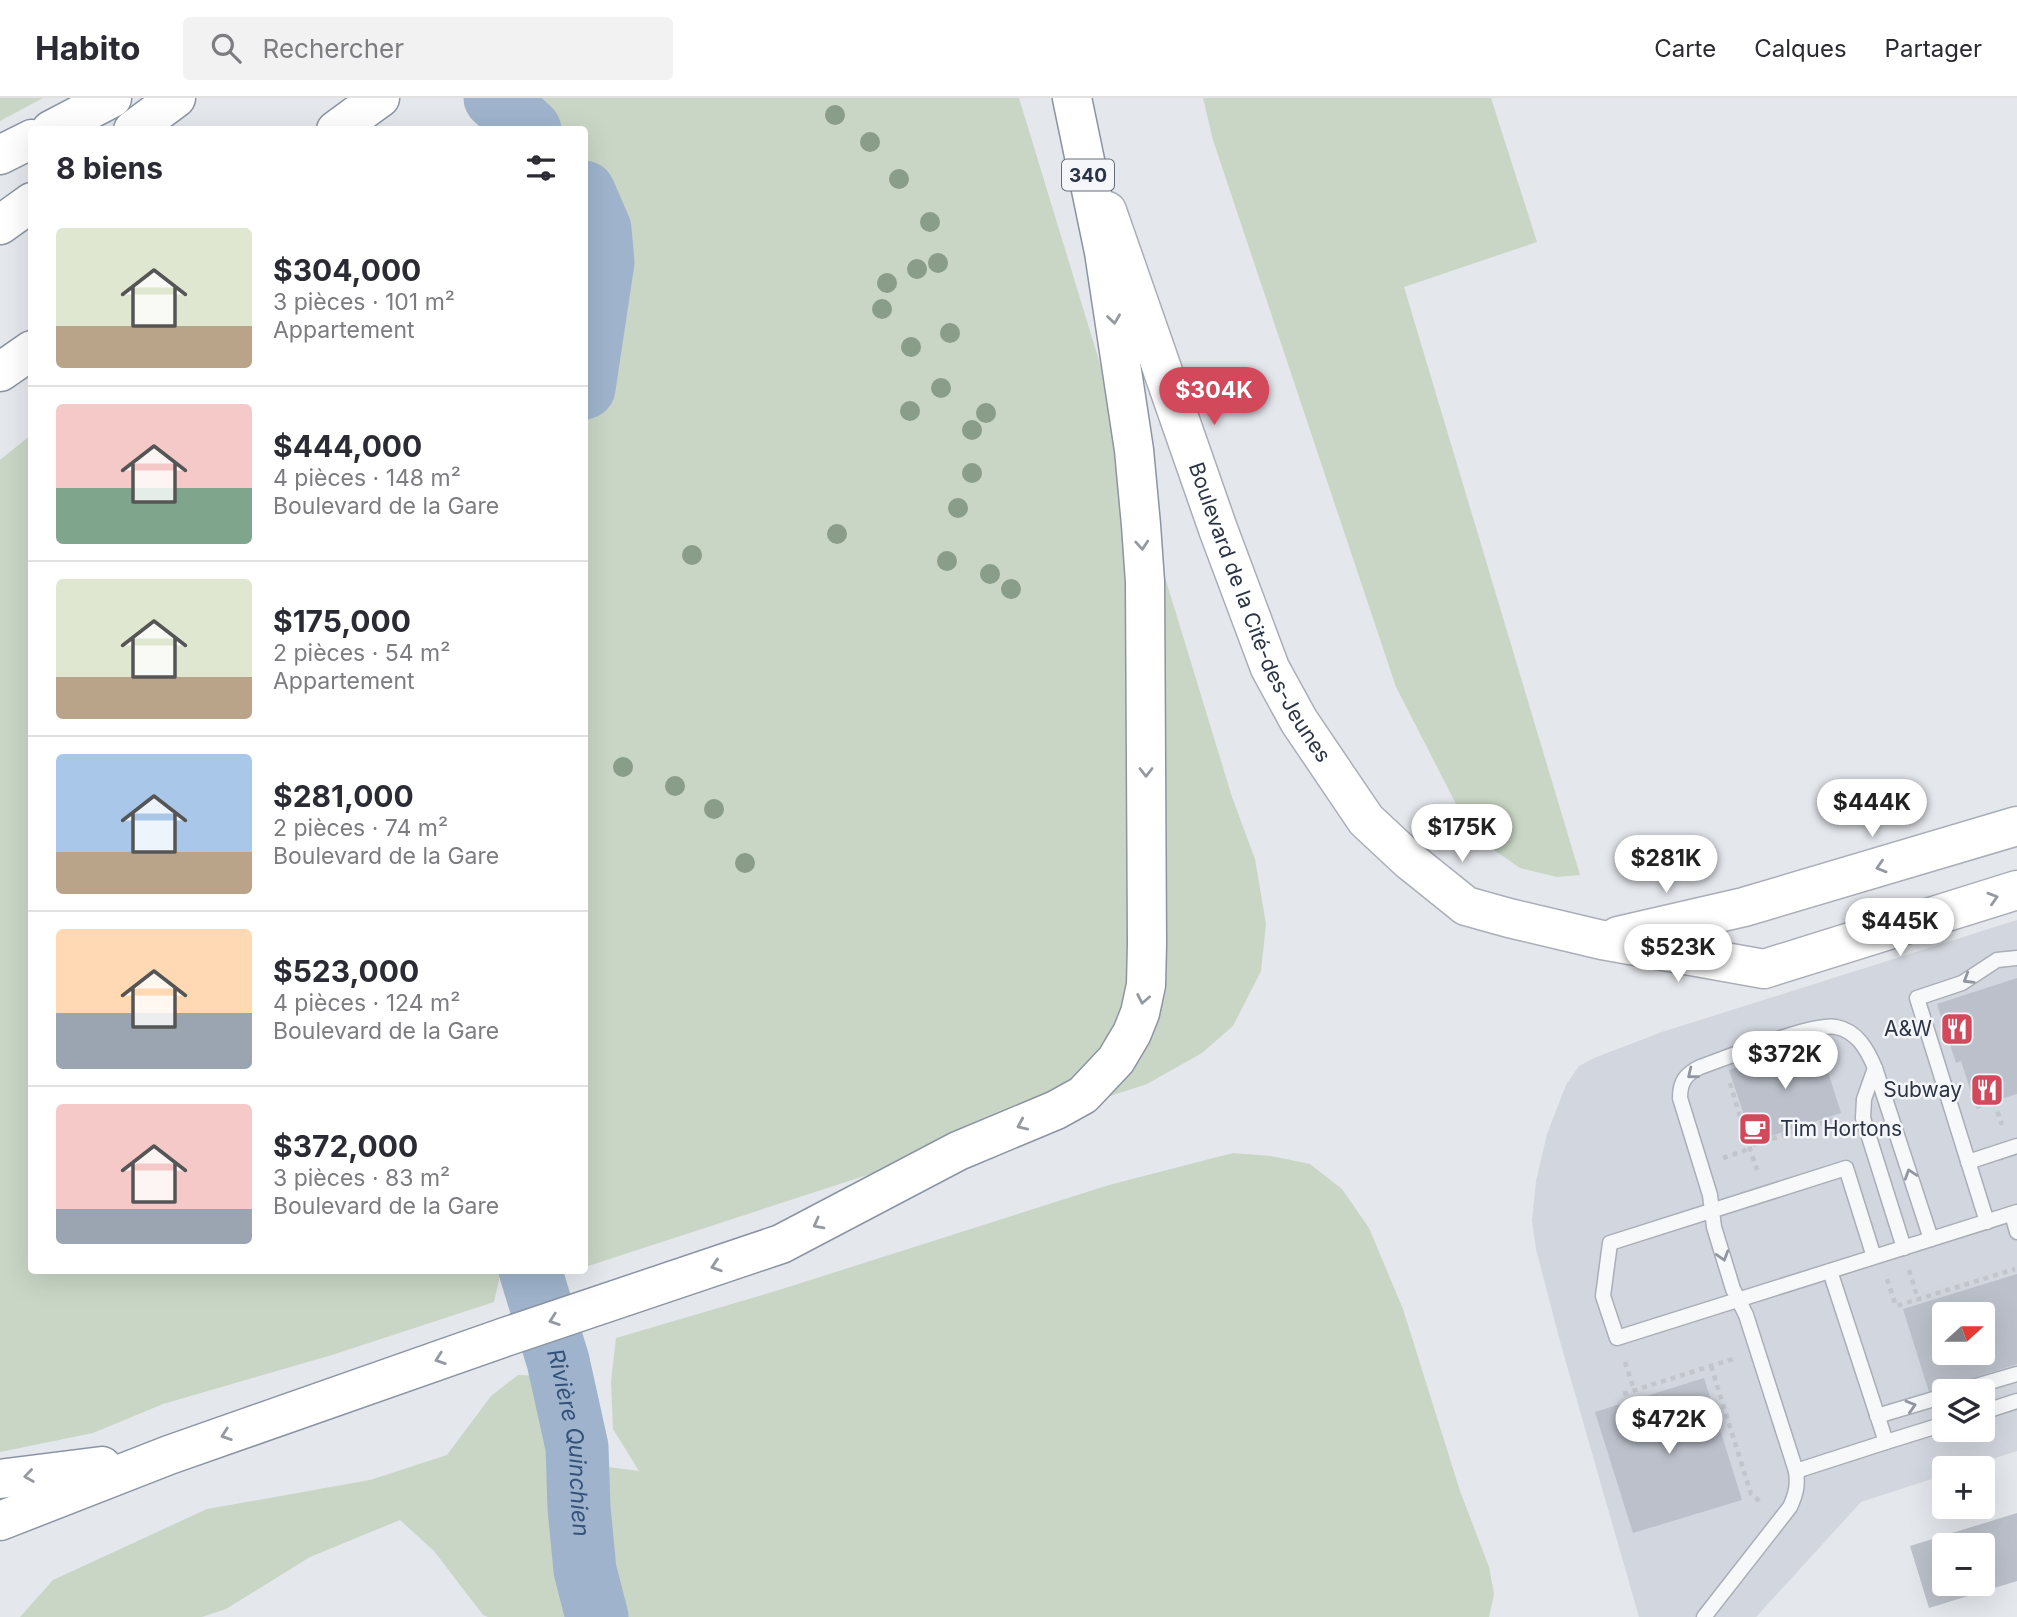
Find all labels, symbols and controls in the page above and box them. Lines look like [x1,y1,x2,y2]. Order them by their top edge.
search box [183,17,673,80]
text: Habito [35,28,141,68]
icon: search [207,29,245,67]
text: Rechercher [263,33,404,64]
text: Carte [1654,34,1716,63]
text: Calques [1754,34,1847,63]
text: Partager [1885,34,1982,63]
icon: filters [522,149,560,187]
text: 8 biens [56,150,163,186]
road number: 340 [1062,159,1114,190]
text: $304,000 [273,252,421,288]
icon: home [112,256,196,340]
text: 3 pièces · 101 m² [273,288,455,316]
one-way arrow [1106,313,1121,325]
text: Appartement [273,316,415,344]
pin: $304K [1165,368,1263,427]
text: $304K [1175,376,1253,404]
text: $444,000 [273,428,422,464]
icon: home [112,432,196,516]
street label: Boulevard de la Cité-des-Jeunes [1184,459,1336,767]
text: 4 pièces · 148 m² [273,464,461,492]
text: Boulevard de la Gare [273,492,499,520]
one-way arrow [1135,539,1150,550]
text: $175,000 [273,603,411,639]
icon: home [112,607,196,691]
text: 2 pièces · 54 m² [273,639,450,667]
text: Appartement [273,667,415,695]
one-way arrow [1138,767,1154,778]
text: $281,000 [273,778,414,814]
pin: $444K [1823,780,1921,839]
icon: home [112,782,196,866]
text: $444K [1833,788,1911,816]
pin: $175K [1413,804,1511,864]
text: $175K [1427,813,1497,841]
text: 2 pièces · 74 m² [273,814,448,842]
pin: $281K [1617,836,1715,895]
text: Boulevard de la Gare [273,842,499,870]
text: $281K [1631,844,1701,872]
one-way arrow [1876,859,1888,874]
one-way arrow [1987,891,1999,906]
pin: $445K [1851,898,1949,958]
text: $445K [1861,907,1939,935]
pin: $523K [1629,924,1727,984]
text: $523K [1640,933,1716,961]
text: $523,000 [273,953,419,989]
icon: home [112,957,196,1041]
one-way arrow [1962,971,1975,984]
text: 4 pièces · 124 m² [273,989,460,1017]
one-way arrow [1136,993,1151,1005]
restaurant icon: A&W [1938,1010,1976,1048]
place label: A&W [1884,1016,1932,1041]
text: Boulevard de la Gare [273,1017,499,1045]
pin: $372K [1736,1032,1834,1091]
text: $372K [1748,1040,1822,1068]
one-way arrow [1687,1065,1700,1078]
restaurant icon: Subway [1968,1071,2006,1109]
place label: Subway [1883,1077,1962,1102]
cafe icon: Tim Hortons [1736,1110,1774,1148]
place label: Tim Hortons [1780,1116,1902,1141]
one-way arrow [1017,1117,1030,1131]
text: $372,000 [273,1128,418,1164]
icon: home [112,1132,196,1216]
text: 3 pièces · 83 m² [273,1164,450,1192]
one-way arrow [1904,1169,1918,1181]
text: Boulevard de la Gare [273,1192,499,1220]
one-way arrow [813,1216,825,1230]
one-way arrow [1714,1250,1729,1262]
one-way arrow [711,1258,723,1272]
north arrow [1932,1302,1995,1365]
map controls [1932,1302,1995,1596]
one-way arrow [549,1312,561,1326]
water label: Rivière Quinchien [541,1345,596,1538]
one-way arrow [435,1351,447,1365]
button: layers [1932,1379,1995,1442]
pin: $472K [1620,1396,1718,1456]
one-way arrow [1904,1399,1916,1414]
text: $472K [1631,1405,1707,1433]
one-way arrow [220,1427,232,1441]
button: + [1932,1456,1995,1519]
one-way arrow [23,1468,35,1483]
button: − [1932,1533,1995,1596]

